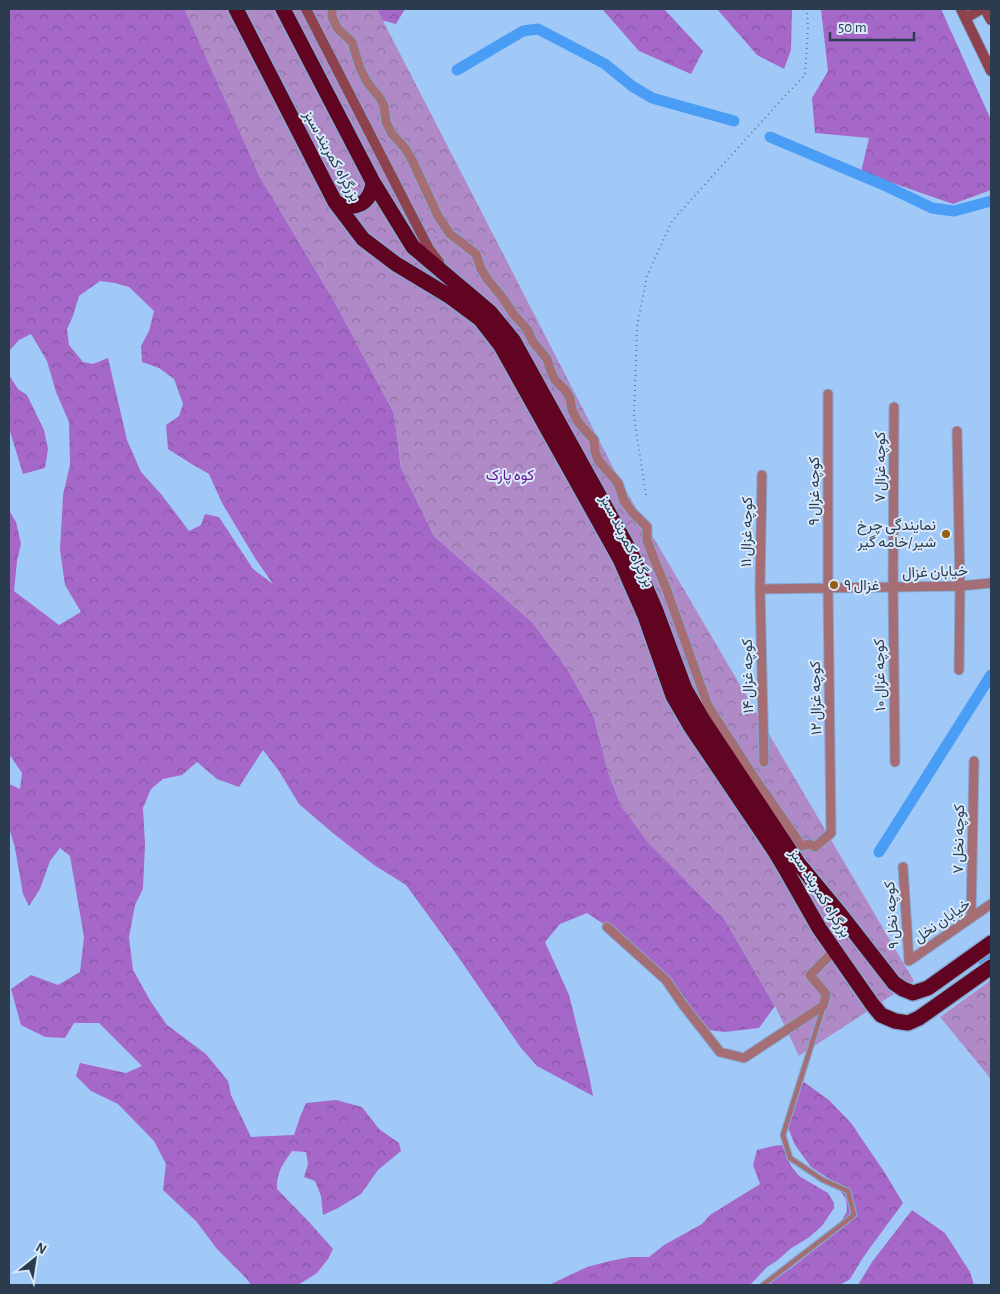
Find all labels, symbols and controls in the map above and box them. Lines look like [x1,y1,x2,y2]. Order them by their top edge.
scale bar [830,10,914,42]
text: 50 m [838,20,867,35]
street label: بزرگراه کمربند سبز [299,107,363,205]
street label: کوچه غزال ۷ [873,431,890,502]
street label: کوچه غزال ۹ [807,456,824,526]
park label: کوه پارک [486,468,534,485]
street label: بزرگراه کمربند سبز [596,491,657,590]
street label: کوچه غزال ۱۱ [739,496,757,567]
place label: نمایندگی چرخ شیر/خامه گیر [856,518,936,551]
marker: نمایندگی چرخ شیر/خامه گیر [940,528,952,540]
street label: خیابان غزال [902,563,968,582]
place label: غزال ۹ [844,578,880,594]
marker: غزال ۹ [828,579,840,591]
street label: کوچه غزال ۱۴ [740,638,758,713]
street label: کوچه غزال ۱۰ [872,638,890,711]
street label: کوچه غزال ۱۲ [808,661,826,735]
street label: کوچه نخل ۷ [951,804,969,874]
street label: بزرگراه کمربند سبز [785,845,853,941]
street label: کوچه نخل ۹ [882,880,904,949]
street label: خیابان نخل [911,896,973,947]
north arrow [10,1234,60,1284]
text: N [33,1240,49,1257]

